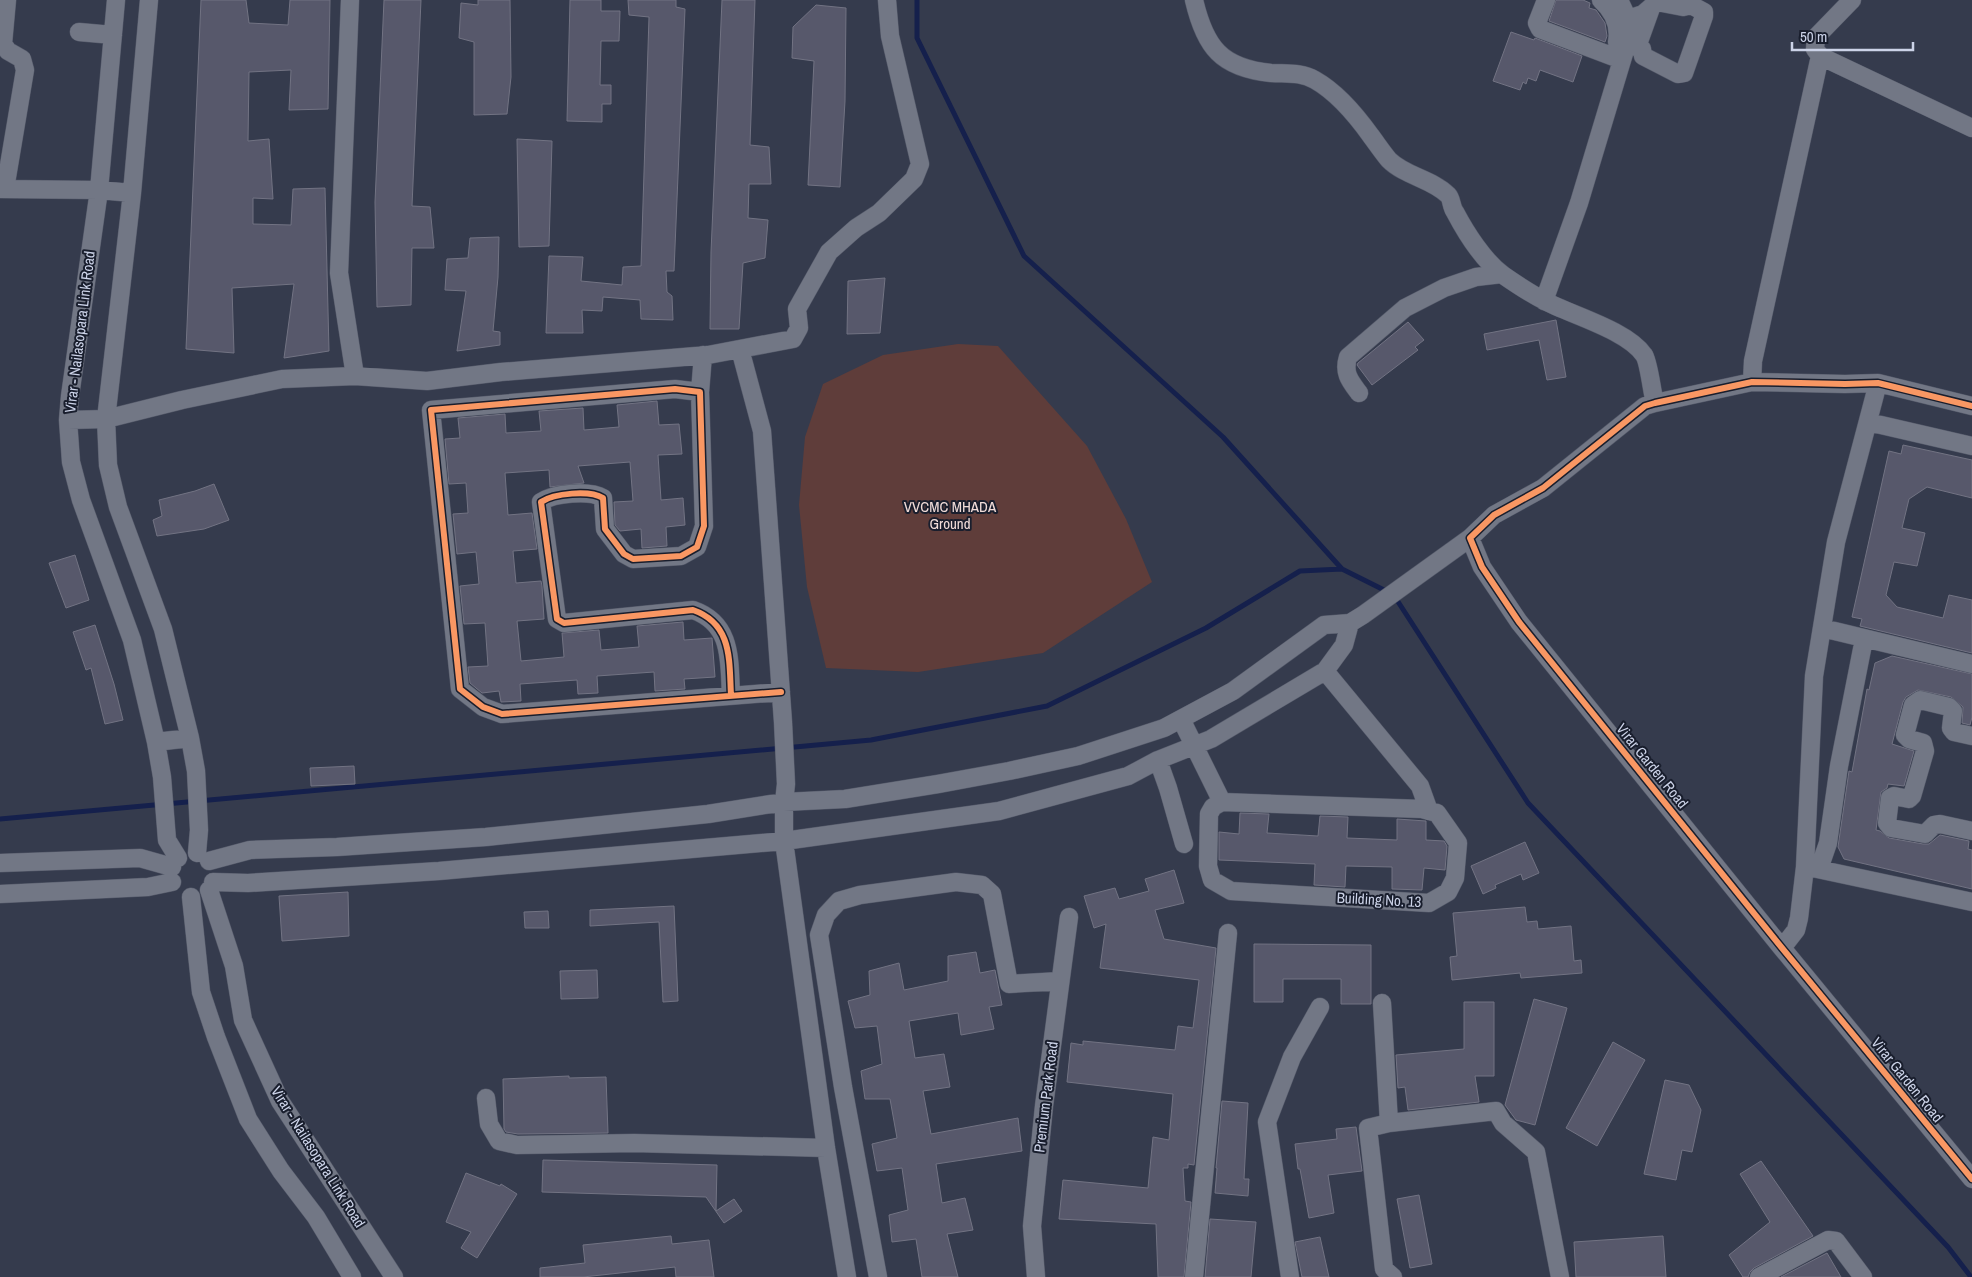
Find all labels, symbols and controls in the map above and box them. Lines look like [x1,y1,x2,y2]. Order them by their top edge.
scale bar [1792,20,1913,52]
text: 50 m [1800,26,1827,47]
street label: Virar - Nailasopara Link Road [59,250,100,414]
park label: VVCMC MHADA Ground [904,496,997,534]
street label: Virar Garden Road [1612,719,1693,813]
street label: Building No. 13 [1336,887,1422,912]
street label: Virar Garden Road [1867,1033,1948,1127]
street label: Premium Park Road [1028,1040,1063,1154]
street label: Virar - Nailasopara Link Road [266,1082,371,1231]

